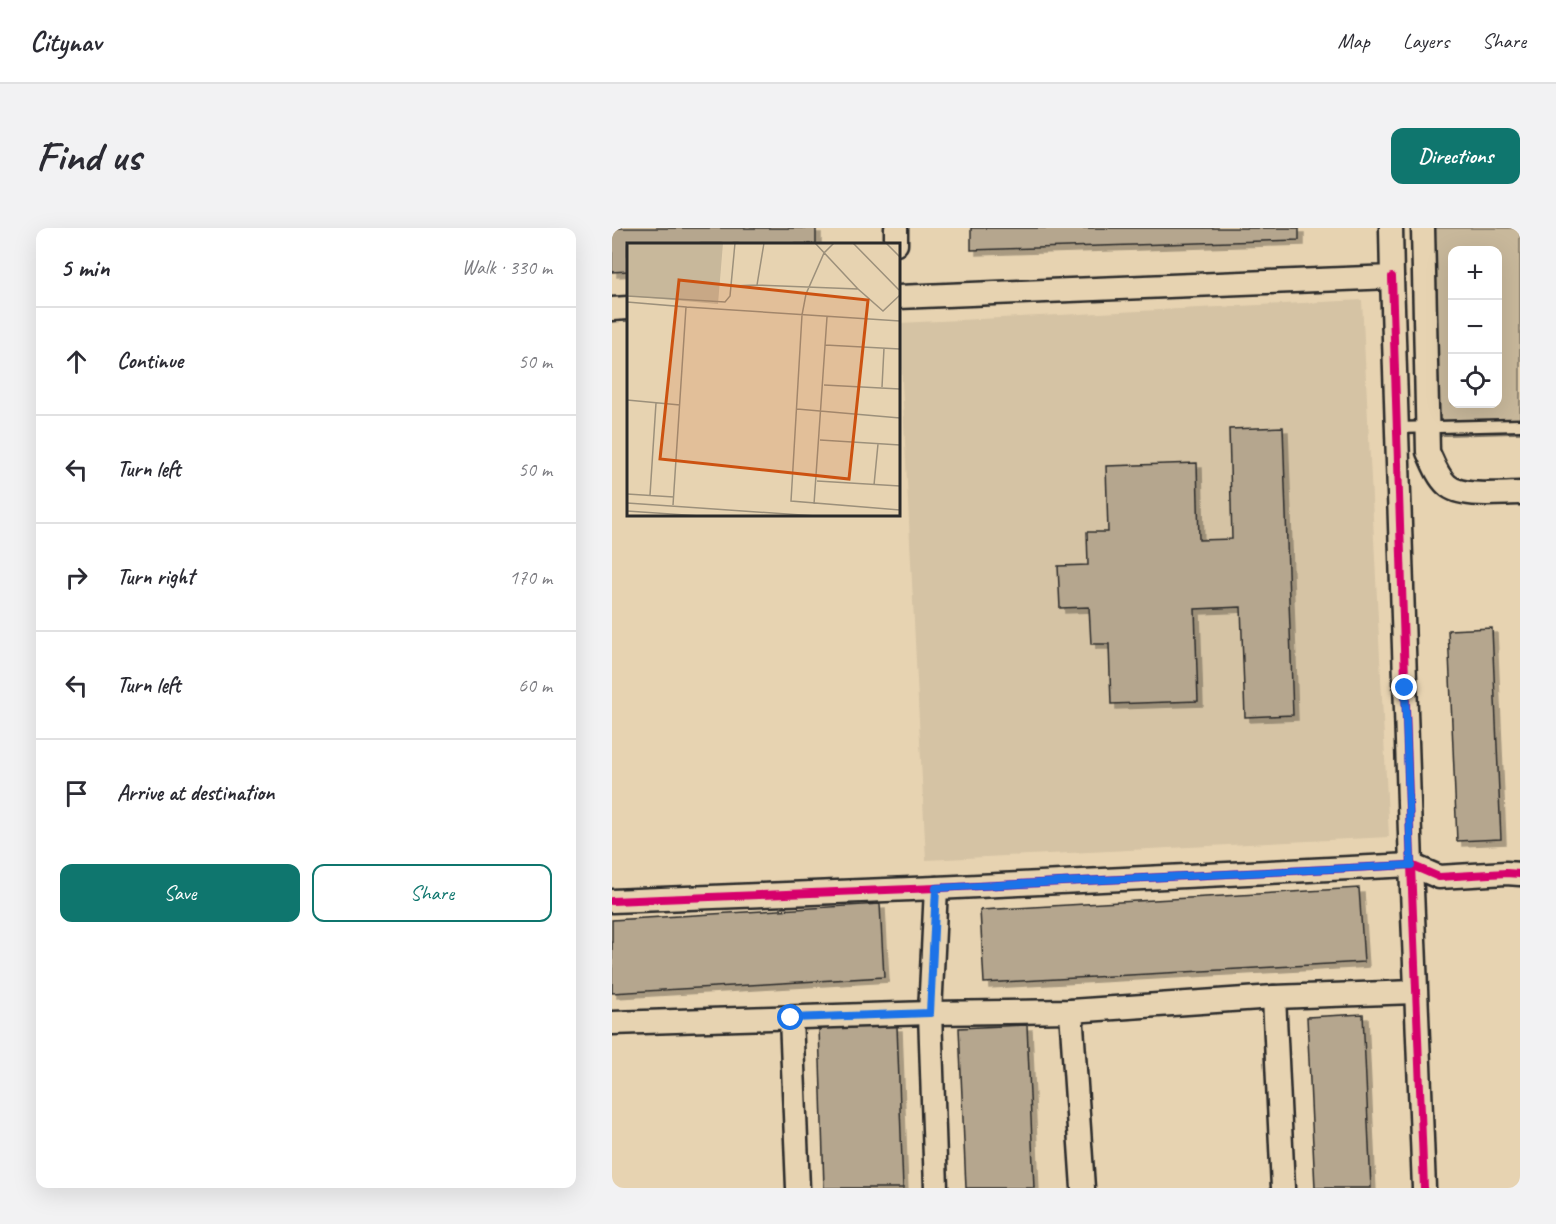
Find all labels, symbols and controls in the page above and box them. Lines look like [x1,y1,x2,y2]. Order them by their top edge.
text: Citynav [30,24,101,59]
text: Map [1337,28,1370,54]
text: Layers [1403,28,1449,54]
text: Share [1482,28,1526,54]
button: Directions [1391,128,1520,184]
text: Find us [36,130,141,183]
inset map [627,243,900,516]
map controls [1448,246,1502,408]
button: + [1448,246,1502,300]
text: 5 min [60,251,109,284]
text: Walk · 330 m [462,255,552,280]
button: − [1448,300,1502,354]
icon: ahead [60,345,93,378]
text: Continue [117,347,183,375]
text: 50 m [518,349,552,374]
button: locate [1448,354,1502,408]
icon: left [60,453,93,486]
text: Turn left [117,455,181,483]
text: 50 m [518,457,552,482]
icon: right [60,561,93,594]
text: Turn right [117,563,194,591]
text: 170 m [509,565,552,590]
icon: left [60,669,93,702]
text: Turn left [117,671,181,699]
text: 60 m [518,673,552,698]
route end [1391,674,1417,700]
icon: arrive [60,777,93,810]
text: Arrive at destination [117,779,274,807]
button: Save [60,864,300,922]
button: Share [312,864,552,922]
route start [777,1004,803,1030]

